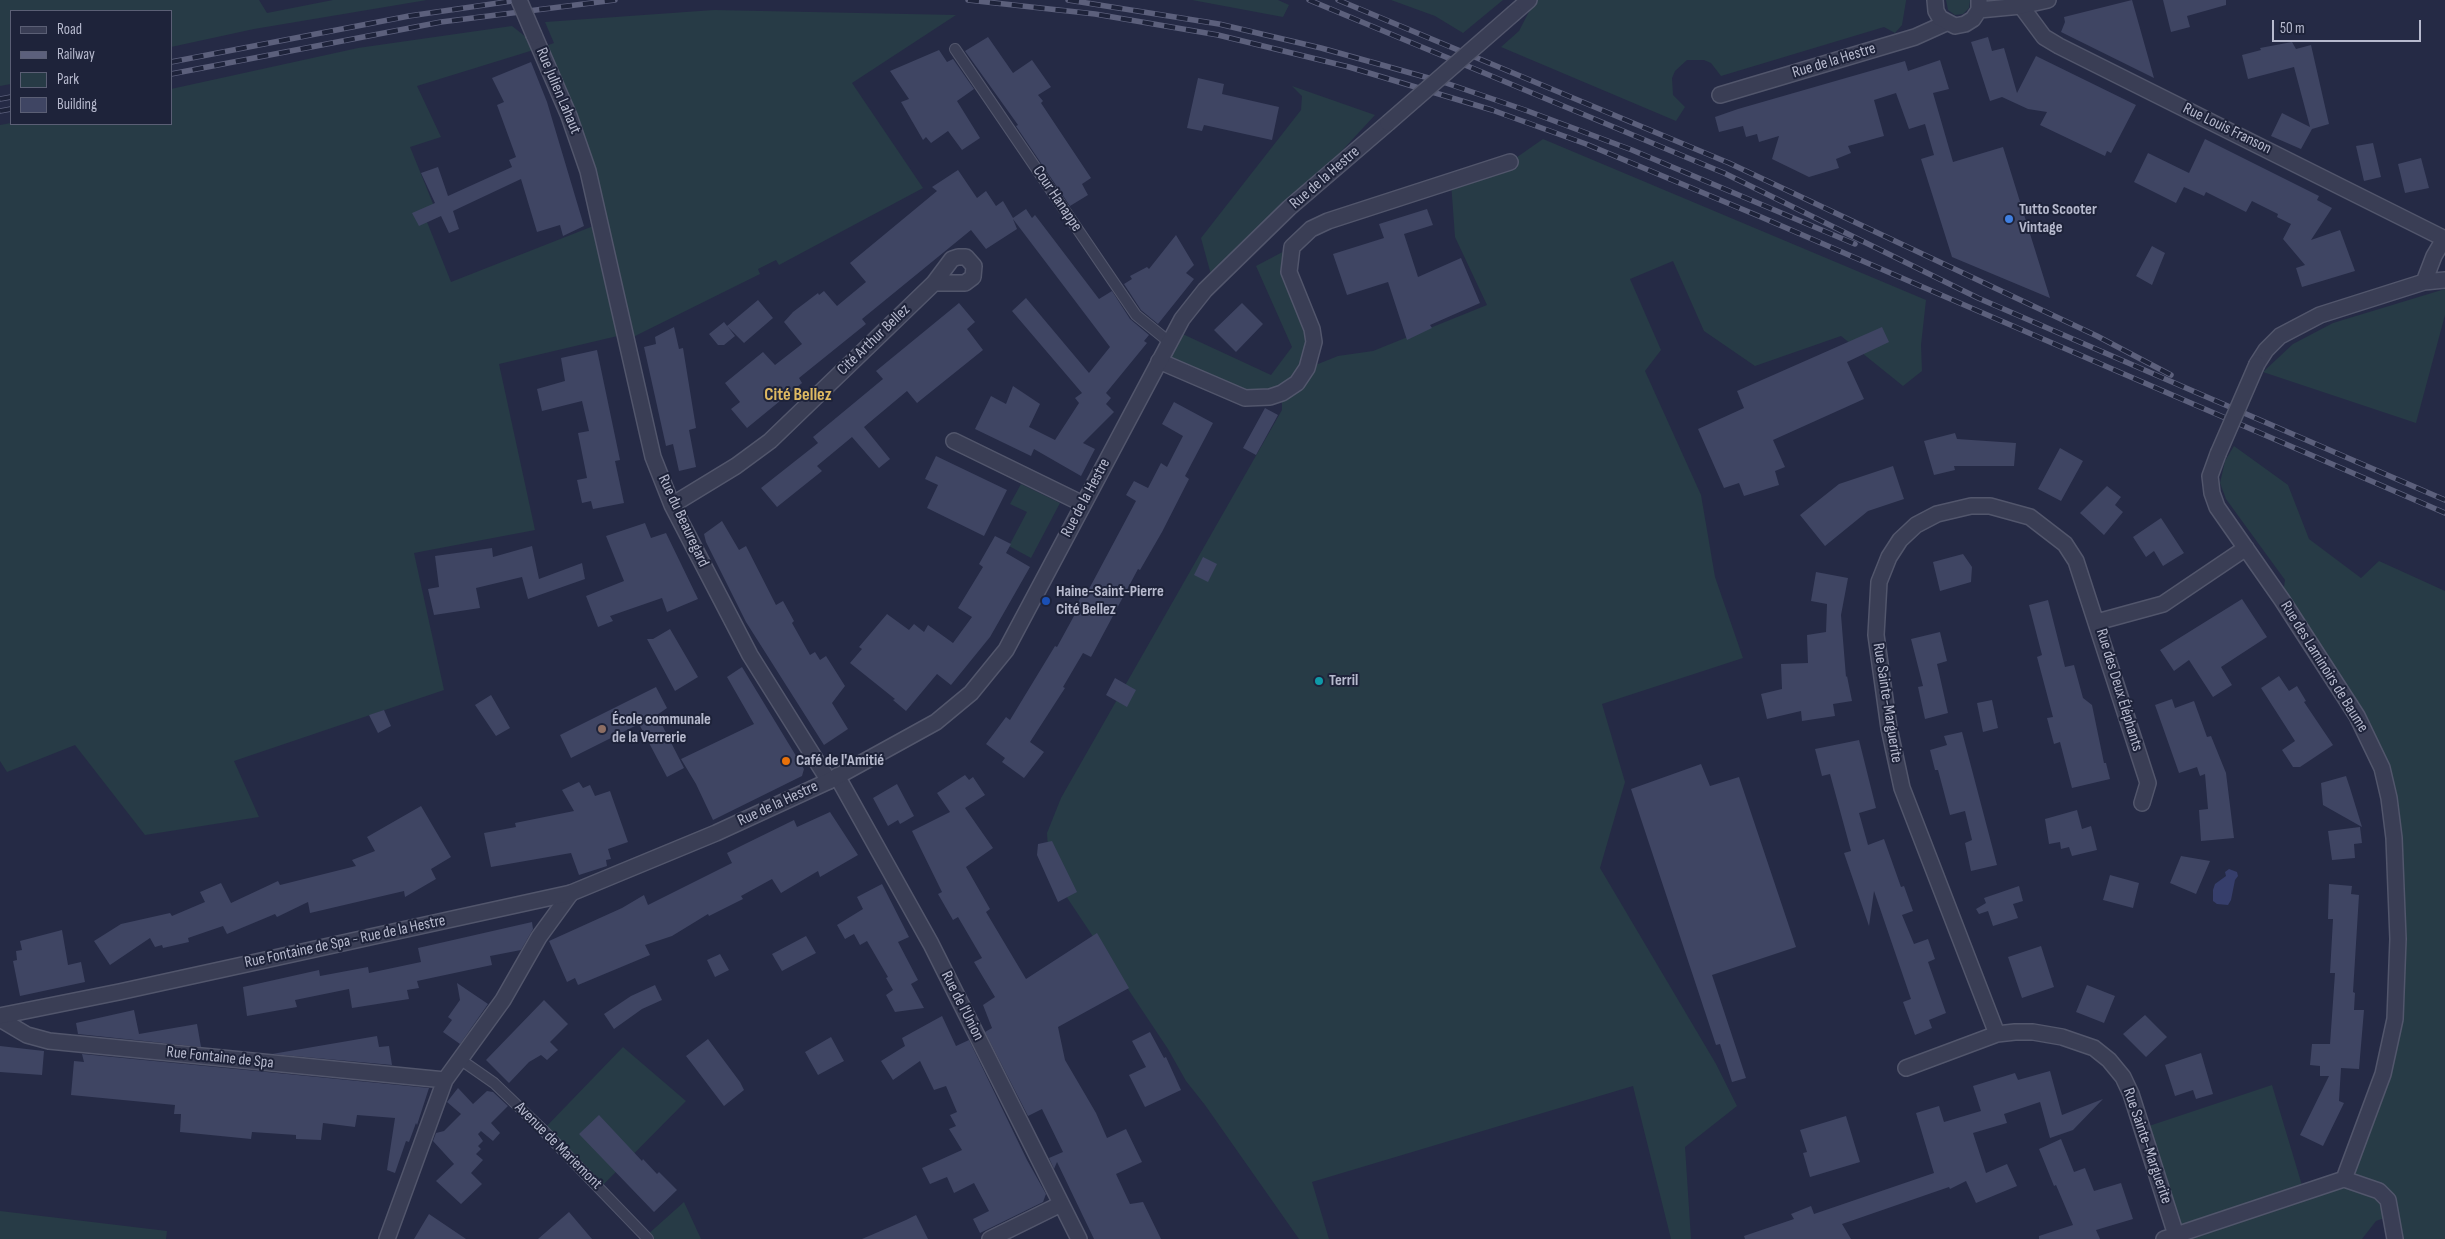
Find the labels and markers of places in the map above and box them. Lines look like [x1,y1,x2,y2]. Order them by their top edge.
place label: Tutto Scooter Vintage [2019,200,2097,238]
marker: Tutto Scooter Vintage [2003,213,2015,225]
place label: Haine-Saint-Pierre Cité Bellez [1056,582,1164,620]
marker: Haine-Saint-Pierre Cité Bellez [1040,595,1052,607]
place label: Terril [1329,671,1358,691]
marker: Terril [1313,675,1325,687]
place label: École communale de la Verrerie [612,710,711,748]
marker: École communale de la Verrerie [596,723,608,735]
place label: Café de l'Amitié [796,751,884,771]
marker: Café de l'Amitié [780,755,792,767]

